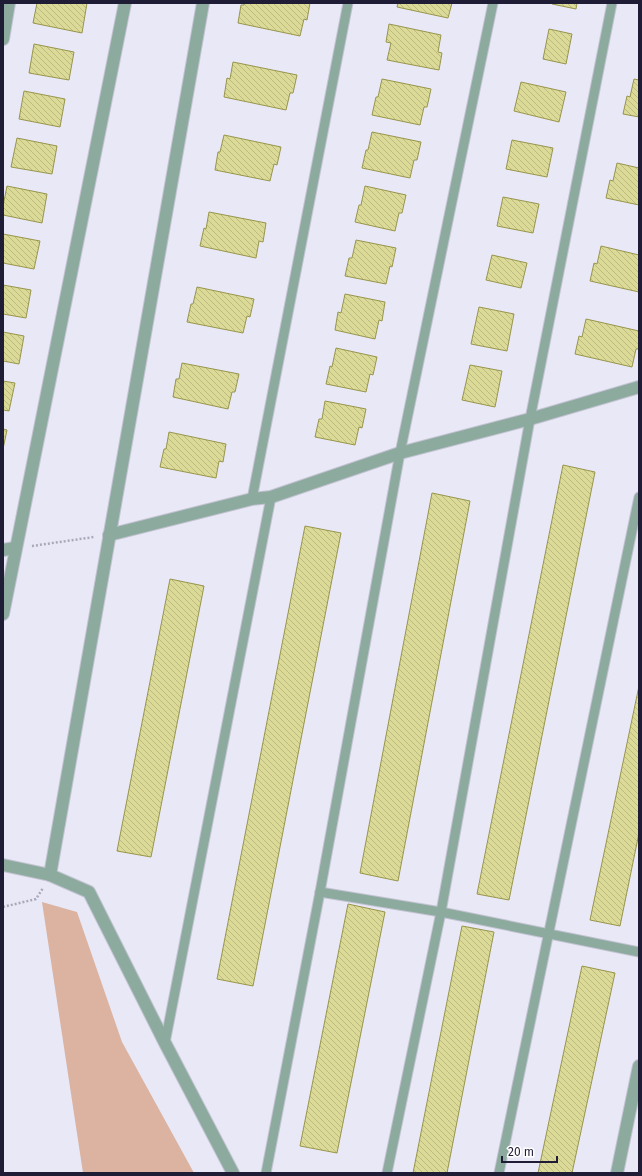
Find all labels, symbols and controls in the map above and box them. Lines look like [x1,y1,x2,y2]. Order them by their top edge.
scale bar [502,1138,557,1164]
text: 20 m [508,1145,534,1159]

